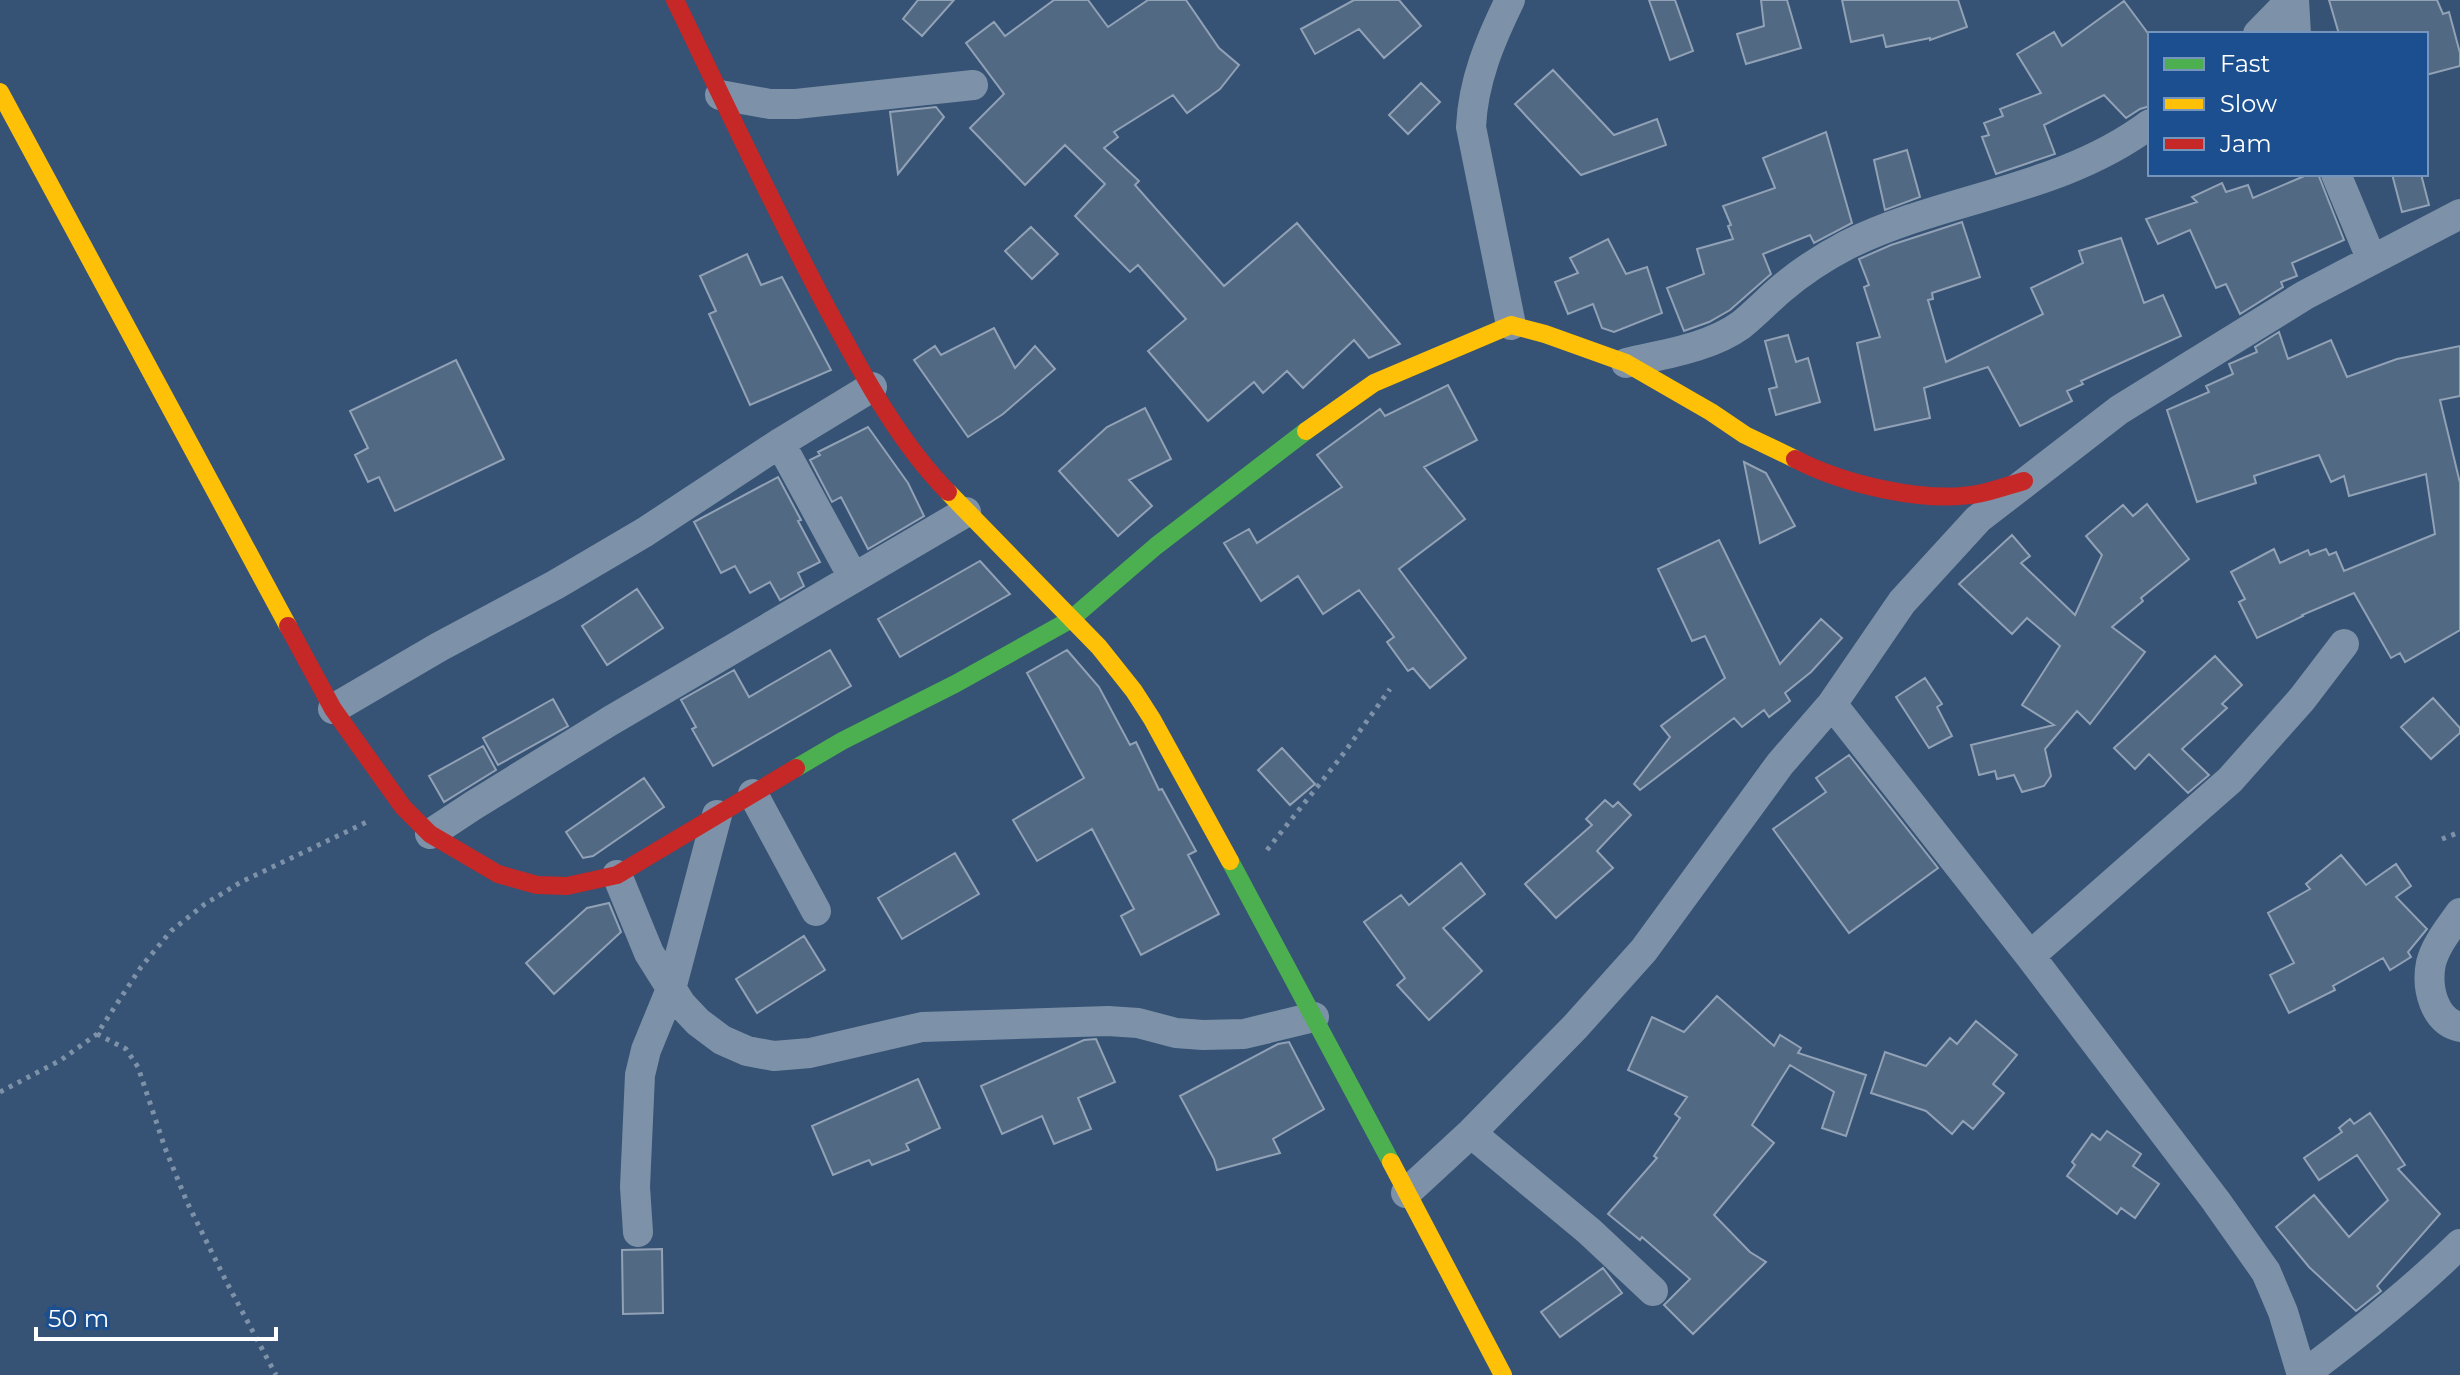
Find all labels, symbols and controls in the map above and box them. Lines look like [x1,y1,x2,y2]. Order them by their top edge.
legend [2148,32,2428,176]
text: Fast [2220,49,2271,78]
text: Slow [2220,89,2277,118]
text: Jam [2219,129,2272,158]
scale bar [36,1291,276,1341]
text: 50 m [48,1304,109,1333]

